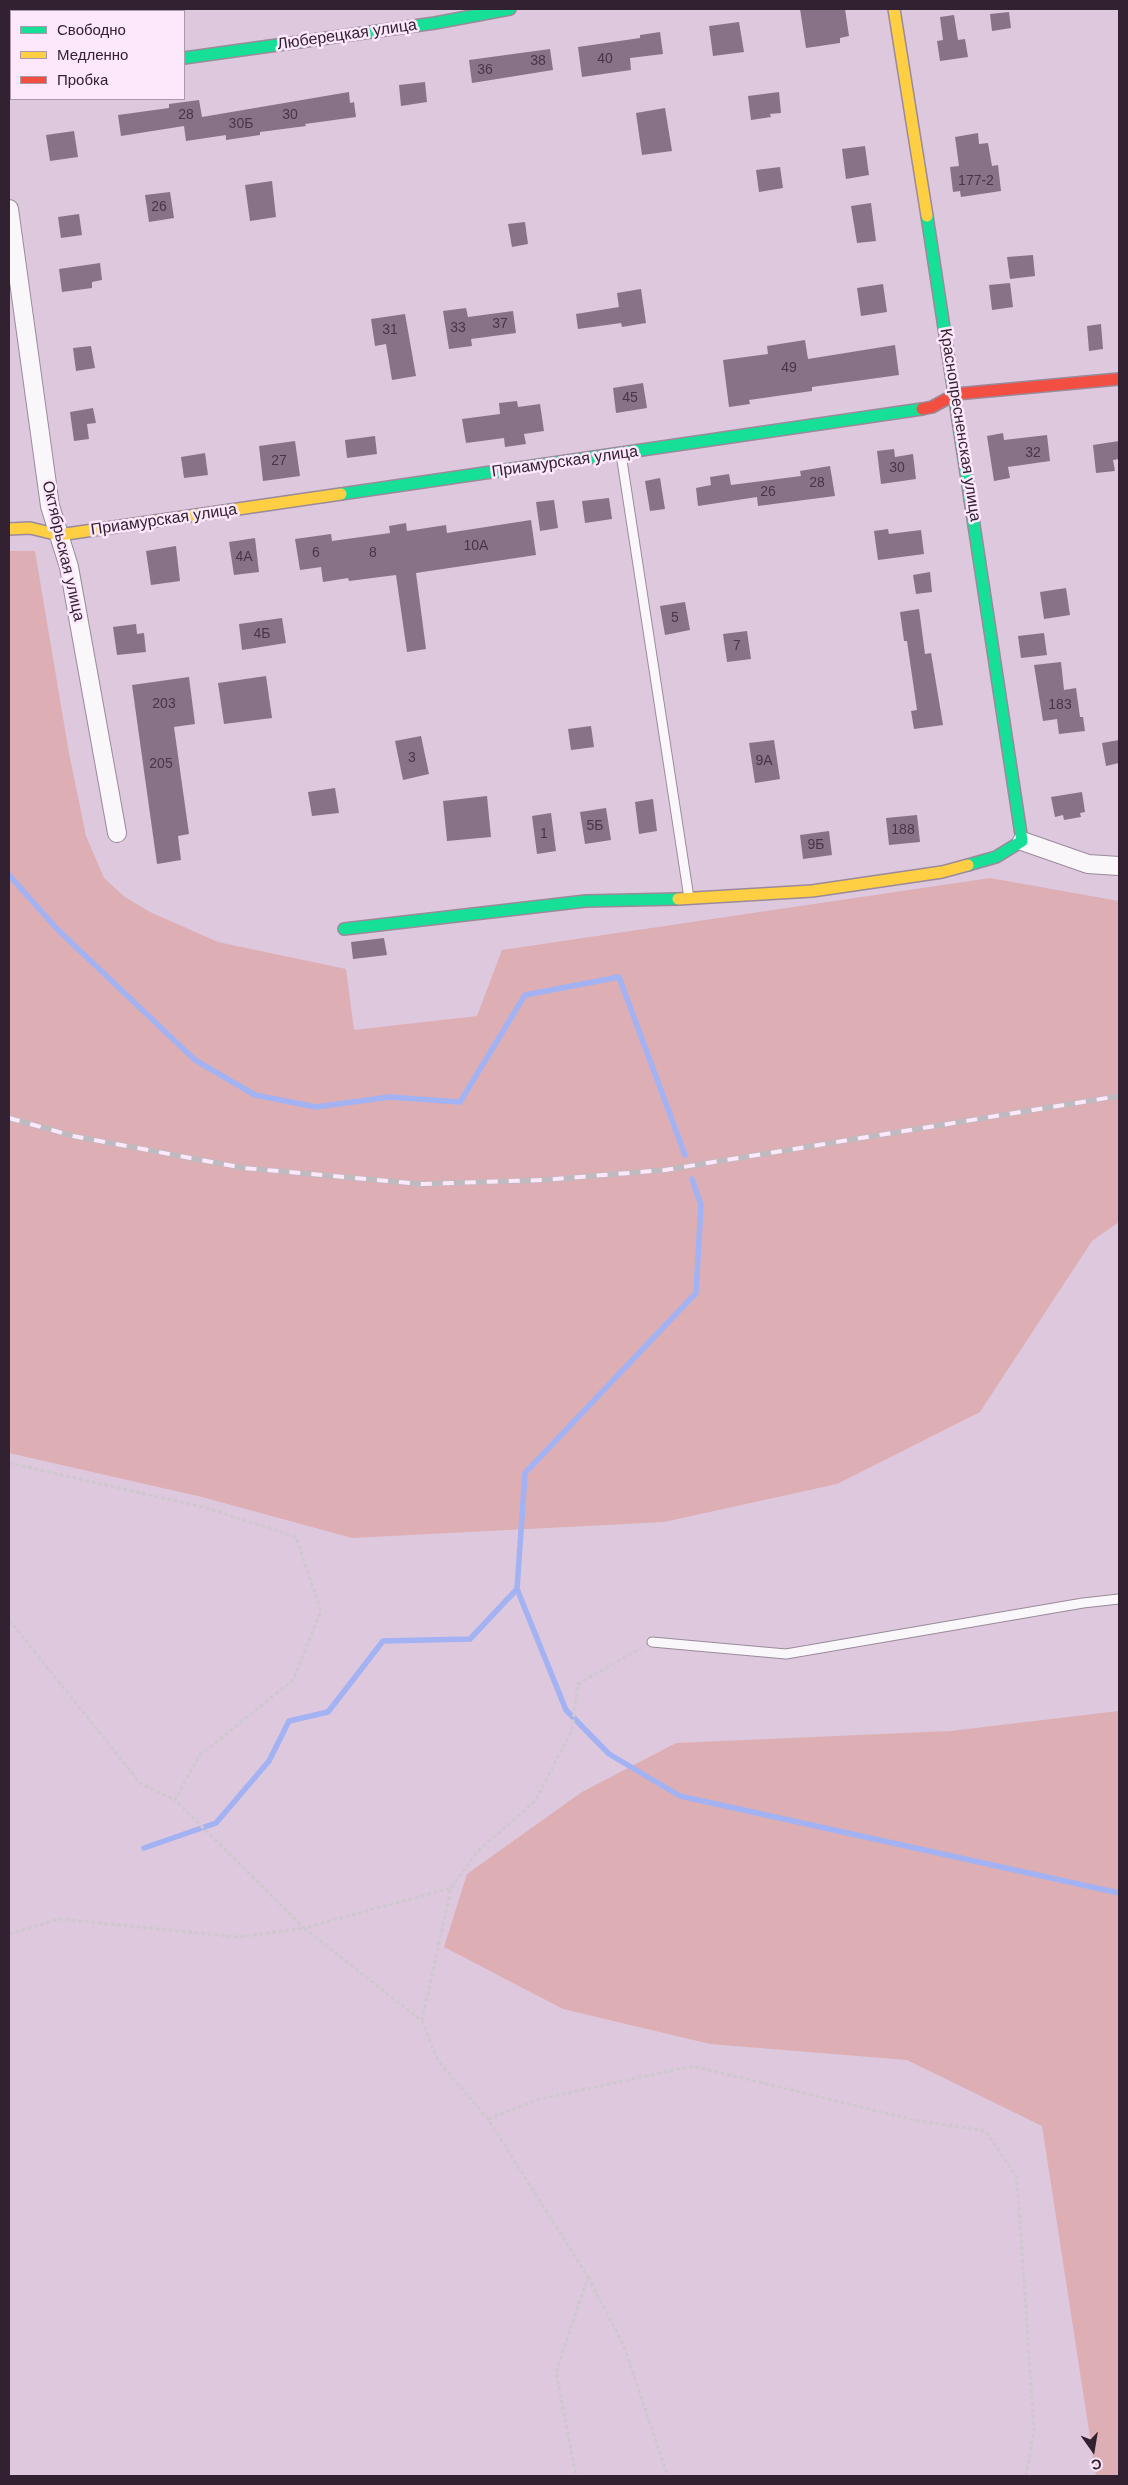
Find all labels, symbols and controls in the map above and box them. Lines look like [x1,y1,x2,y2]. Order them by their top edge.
legend [10,10,185,100]
street label: Люберецкая улица [276,16,418,54]
text: Свободно [57,21,126,38]
text: Медленно [57,46,128,63]
house number: 40 [597,51,613,67]
house number: 38 [530,53,546,69]
house number: 36 [477,62,493,78]
text: Пробка [57,71,108,88]
house number: 28 [178,107,194,123]
house number: 30 [282,107,298,123]
house number: 30Б [229,116,253,132]
house number: 177-2 [958,173,994,189]
house number: 26 [151,199,167,215]
house number: 37 [492,316,508,332]
house number: 33 [450,320,466,336]
house number: 31 [382,322,398,338]
street label: Краснопресненская улица [935,327,985,523]
house number: 49 [781,360,797,376]
house number: 45 [622,390,638,406]
street label: Приамурская улица [491,442,639,482]
house number: 32 [1025,445,1041,461]
house number: 27 [271,453,287,469]
house number: 30 [889,460,905,476]
house number: 28 [809,475,825,491]
street label: Октябрьская улица [38,479,88,623]
house number: 26 [760,484,776,500]
street label: Приамурская улица [90,500,238,540]
house number: 10А [464,538,488,554]
house number: 6 [312,545,320,561]
house number: 8 [369,545,377,561]
house number: 4А [235,549,253,565]
house number: 5 [671,610,679,626]
house number: 4Б [254,626,270,642]
house number: 7 [733,638,741,654]
house number: 203 [152,696,176,712]
house number: 183 [1048,697,1072,713]
house number: 3 [408,750,416,766]
house number: 9А [755,753,773,769]
house number: 205 [149,756,173,772]
house number: 5Б [587,818,603,834]
house number: 188 [891,822,915,838]
house number: 1 [540,826,548,842]
house number: 9Б [808,837,824,853]
north arrow [1068,2425,1118,2475]
text: С [1090,2456,1103,2474]

